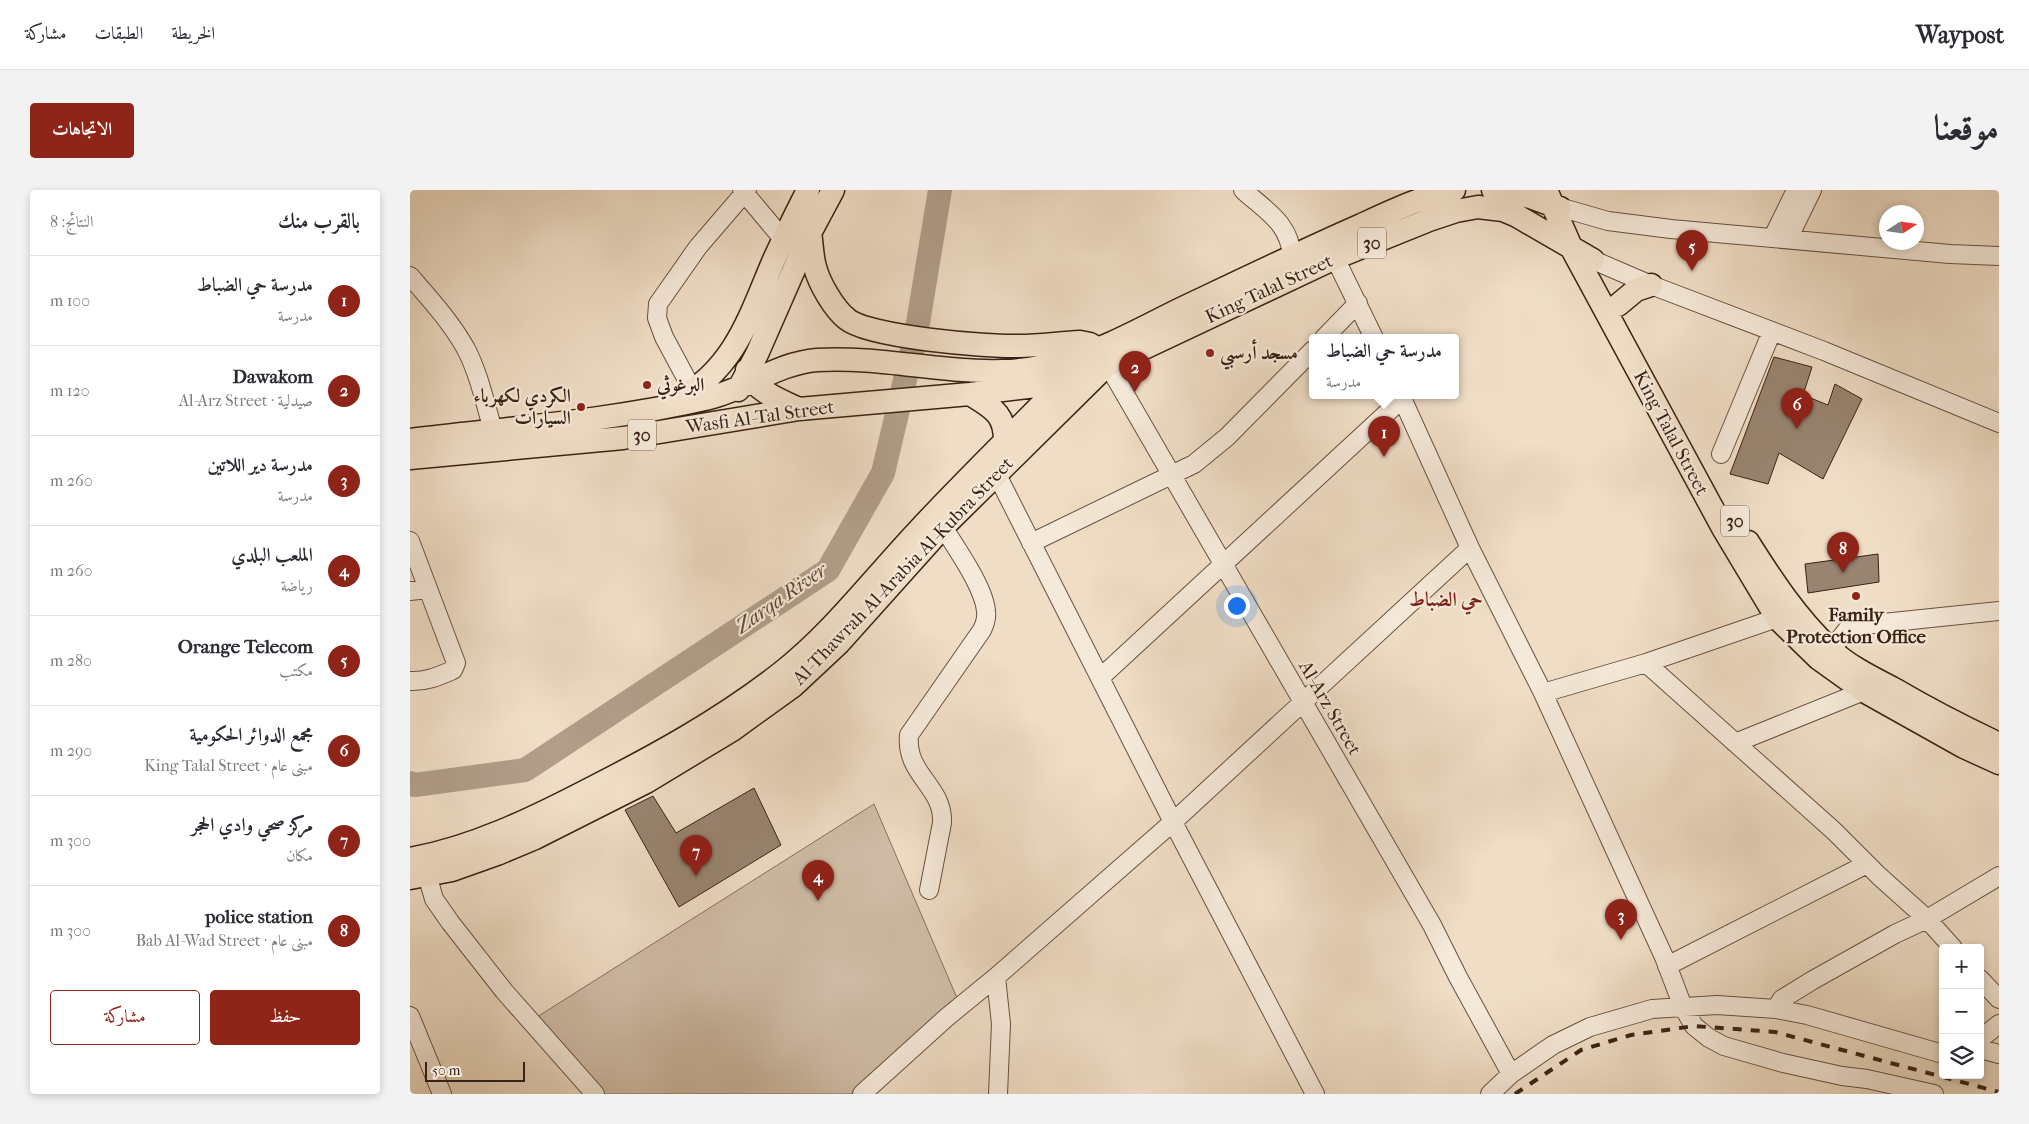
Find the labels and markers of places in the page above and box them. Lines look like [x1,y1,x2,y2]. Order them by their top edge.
pin: 5 [1676,230,1708,271]
place label: مسجد أرسبي [1220,339,1298,370]
marker: مسجد أرسبي [1204,347,1216,359]
pin: 2 [1119,351,1151,392]
place label: البرغوثي [656,374,704,400]
marker: البرغوثي [641,379,653,391]
place label: الكردي لكهرباء السيارات [473,385,571,429]
pin: 6 [1781,388,1813,429]
marker: الكردي لكهرباء السيارات [575,401,587,413]
pin: 1 [1368,416,1400,457]
pin: 8 [1827,532,1859,573]
marker: Family Protection Office [1850,590,1862,602]
place label: Family Protection Office [1786,604,1926,648]
pin: 7 [680,835,712,876]
pin: 4 [802,860,834,901]
pin: 3 [1605,899,1637,940]

